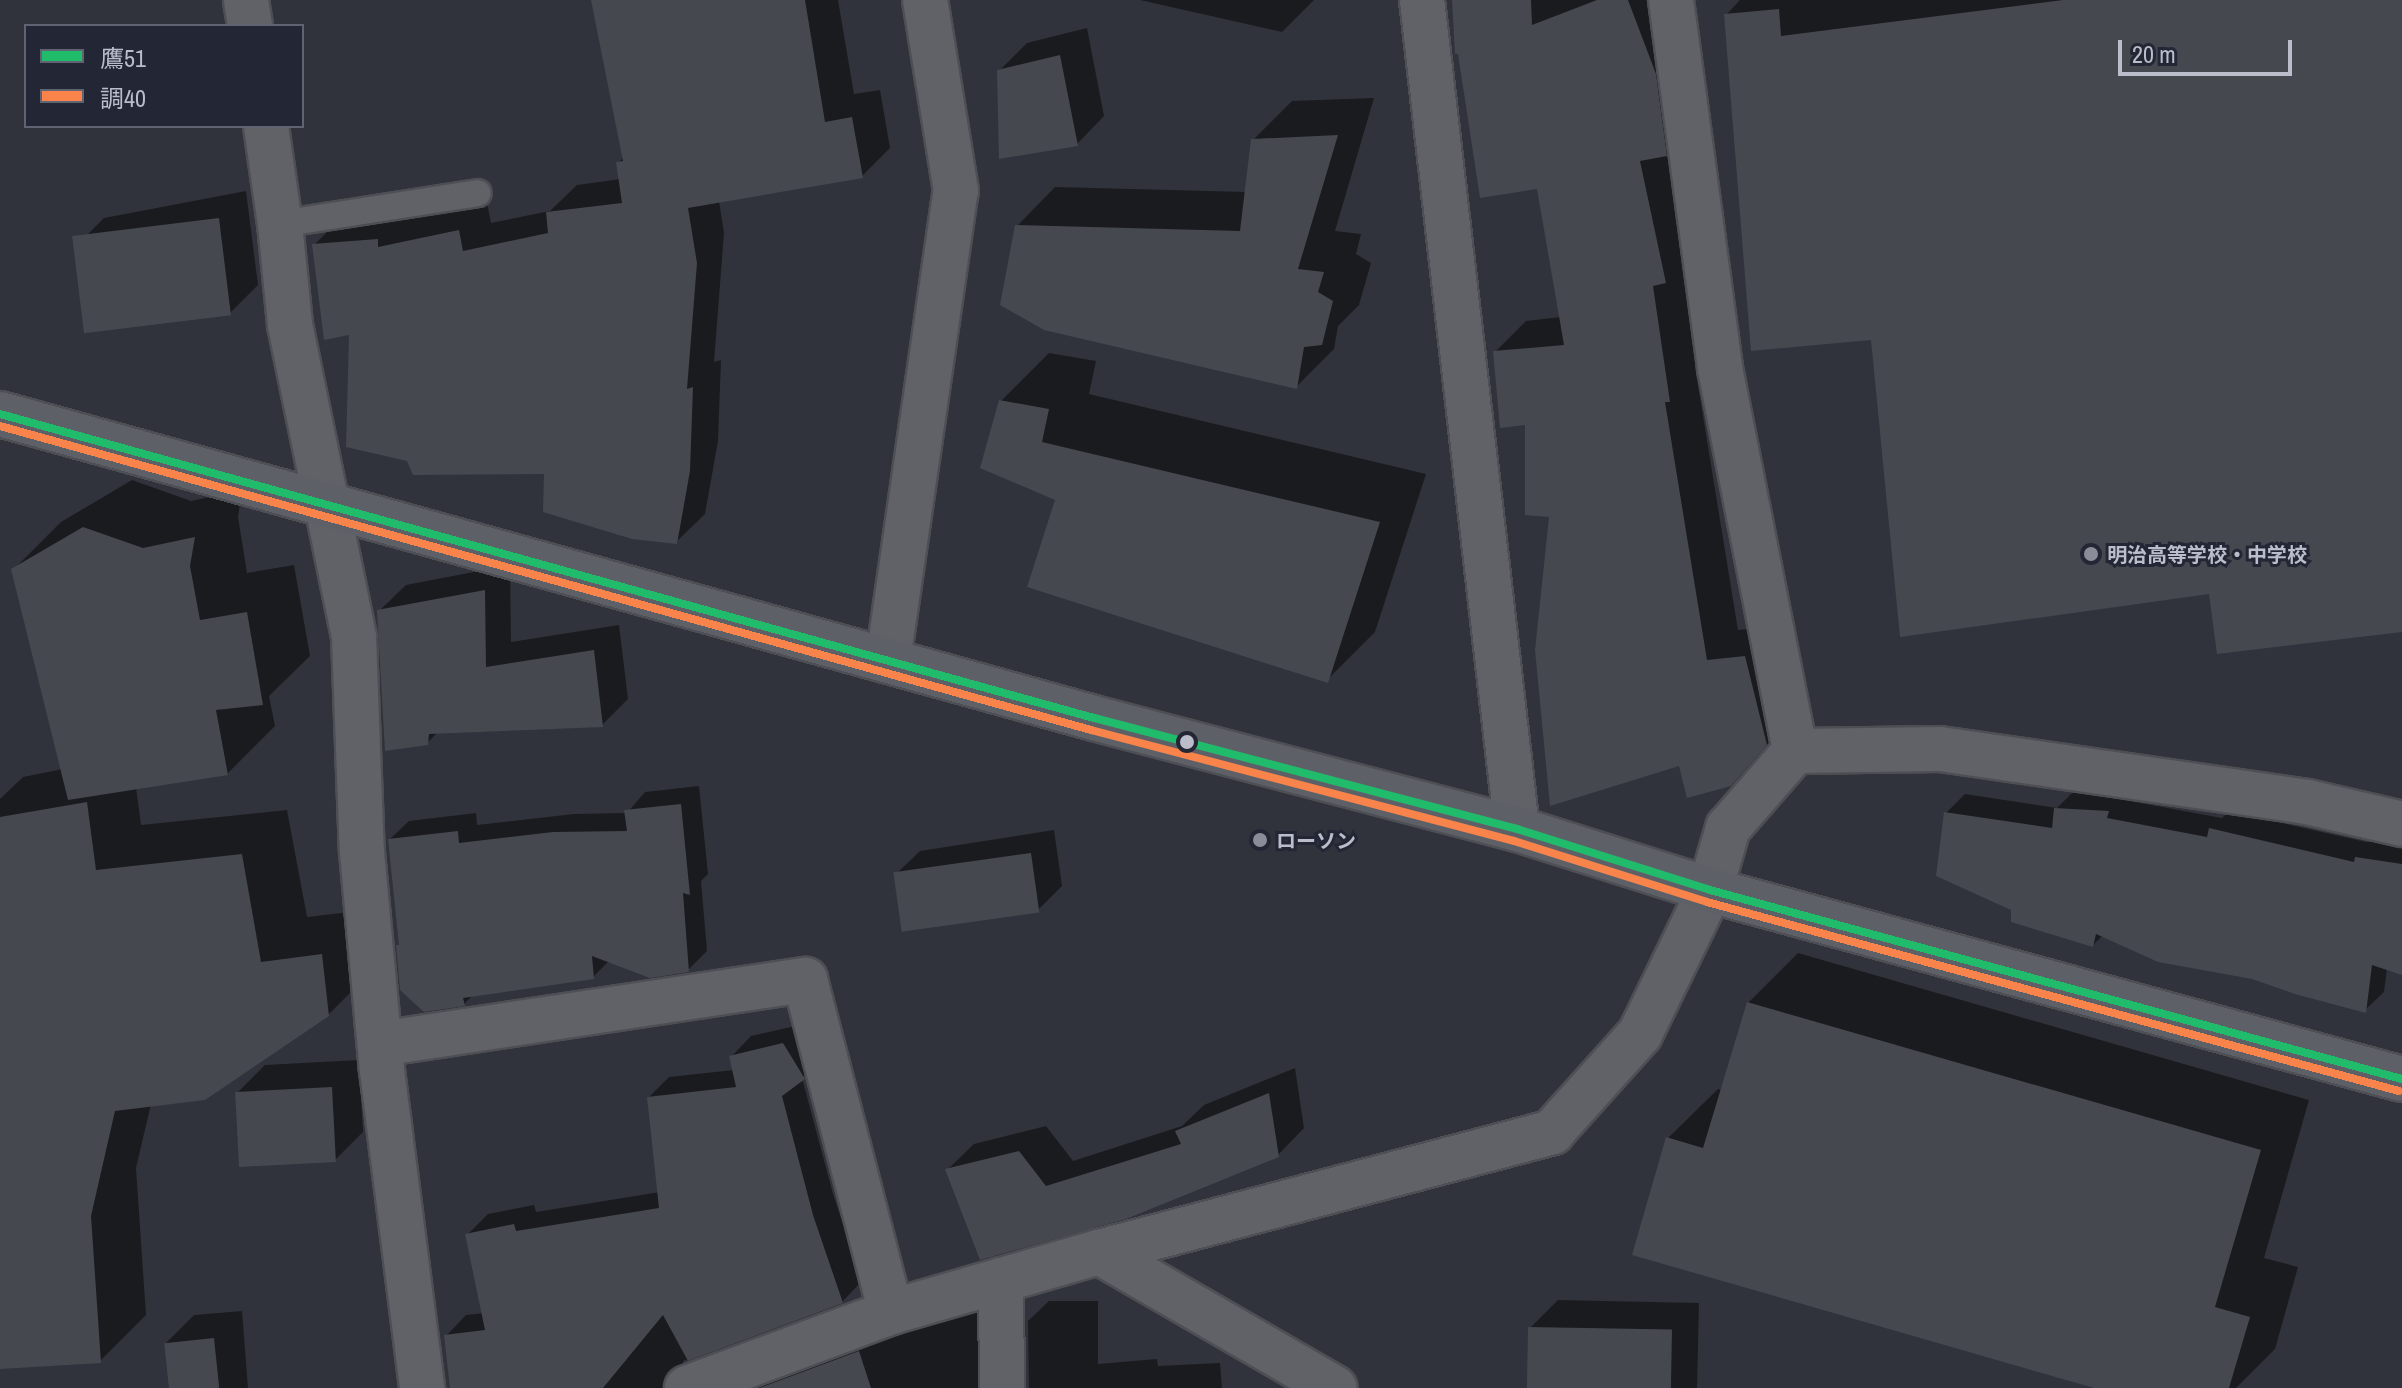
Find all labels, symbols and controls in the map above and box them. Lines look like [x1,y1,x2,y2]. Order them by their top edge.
legend [24,24,304,128]
scale bar [2122,24,2296,74]
text: 20 m [2132,38,2176,70]
text: 鷹51 [100,42,146,74]
text: 調40 [100,82,146,114]
place label: 明治高等学校・中学校 [2107,542,2307,566]
marker: 明治高等学校・中学校 [2082,545,2100,563]
unlabelled marker [1179,734,1195,750]
place label: ローソン [1276,828,1356,852]
marker: ローソン [1251,831,1269,849]

